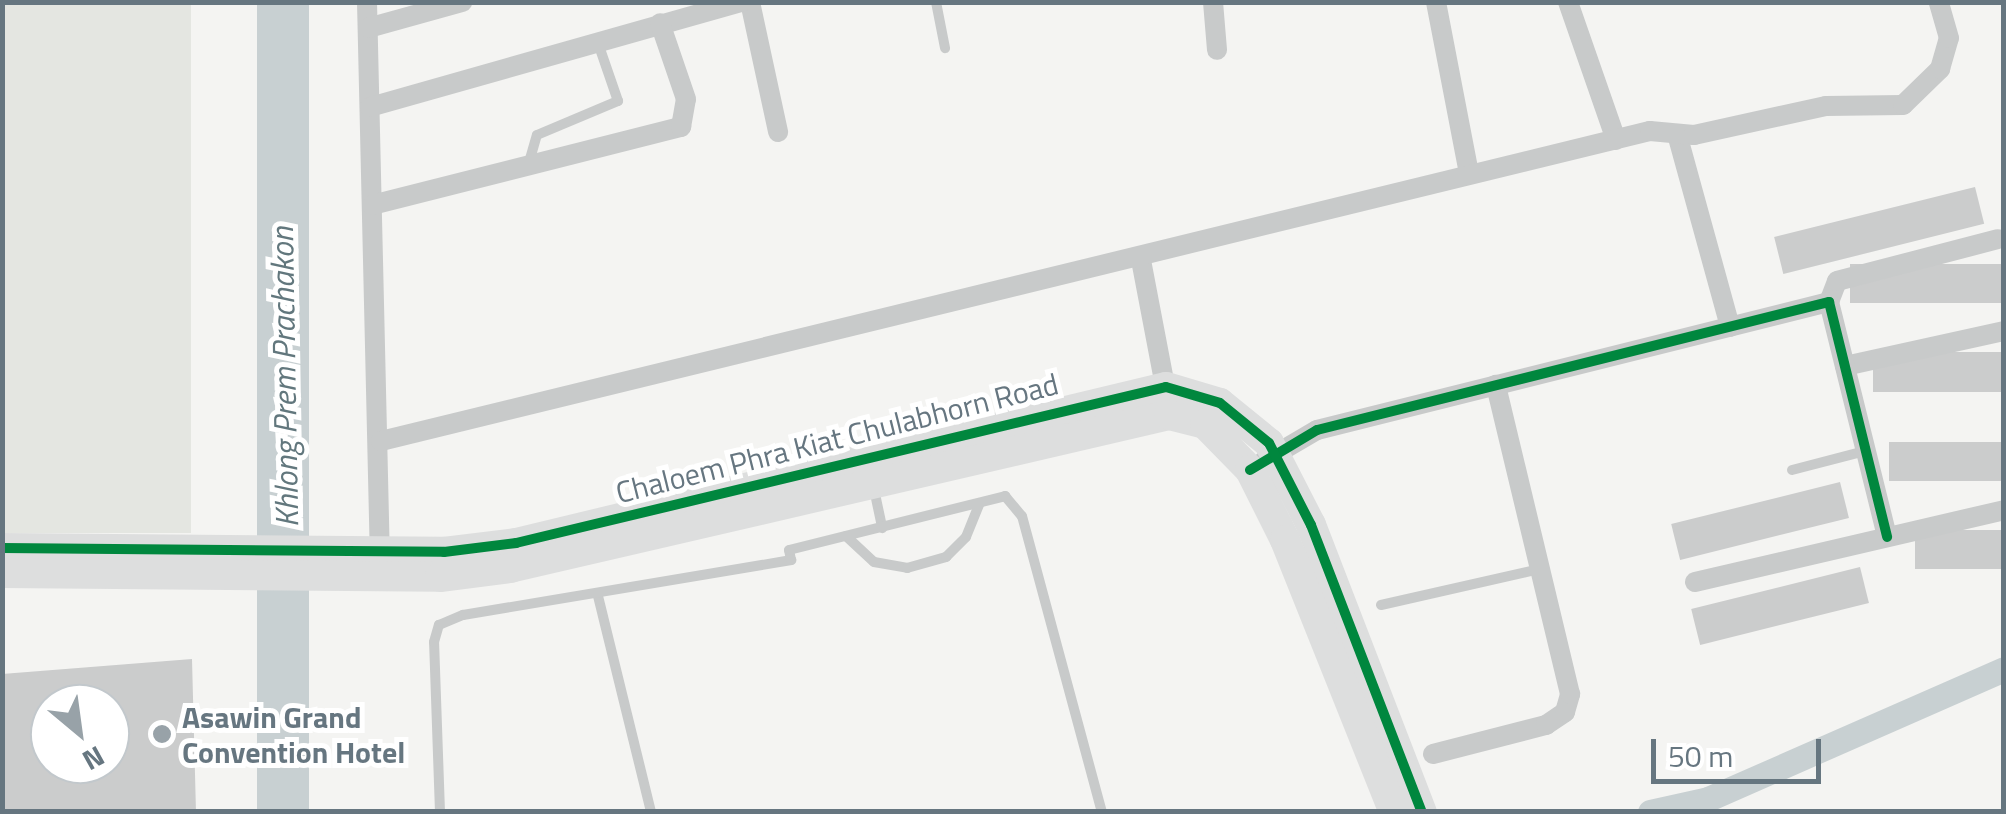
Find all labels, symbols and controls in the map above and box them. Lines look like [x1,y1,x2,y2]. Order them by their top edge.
water label: Khlong Prem Prachakon [262,226,306,528]
street label: Chaloem Phra Kiat Chulabhorn Road [612,366,1062,510]
north arrow [30,684,130,784]
place label: Asawin Grand Convention Hotel [182,699,405,770]
scale bar [1656,719,1826,781]
marker: Asawin Grand Convention Hotel [151,723,173,745]
text: 50 m [1668,733,1733,779]
text: N [75,735,113,782]

